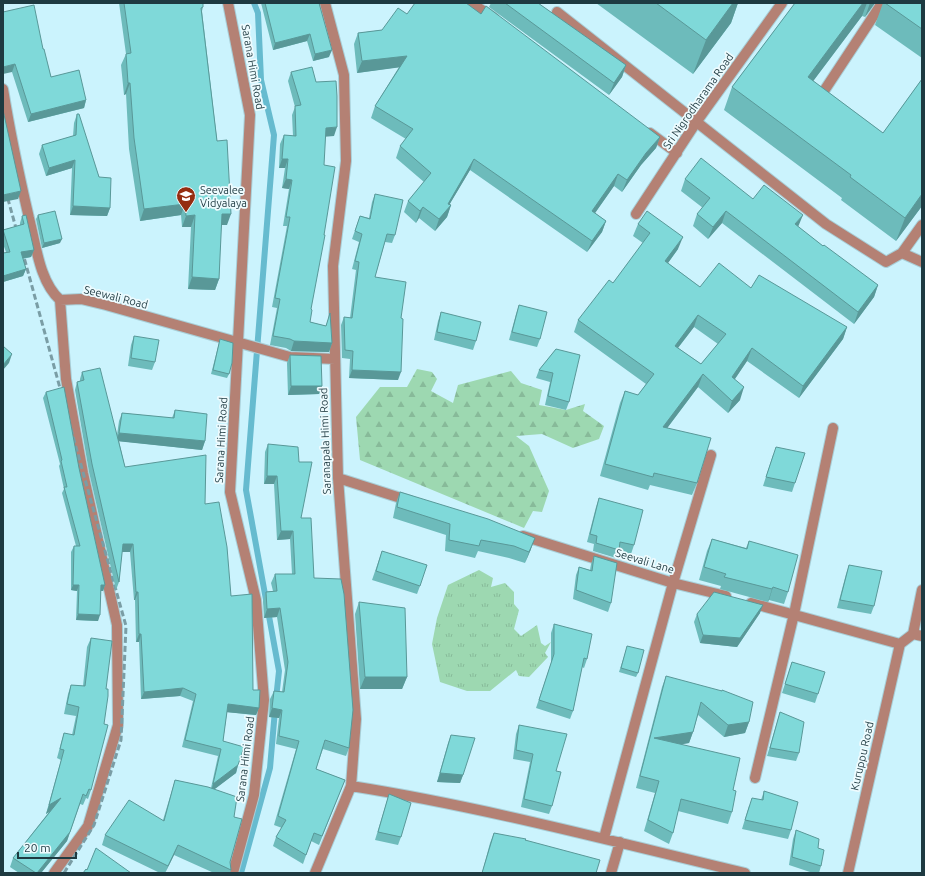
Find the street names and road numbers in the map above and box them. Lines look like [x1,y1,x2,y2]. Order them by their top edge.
street label: Sarana Himi Road [240,24,266,110]
street label: Sri Nigrodharama Road [660,51,736,151]
street label: Seewali Road [83,283,149,311]
street label: Saranapala Himi Road [317,387,333,495]
street label: Sarana Himi Road [213,397,229,483]
street label: Seevali Lane [614,546,676,576]
street label: Sarana Himi Road [234,716,256,802]
street label: Kuruppu Road [848,720,876,792]

